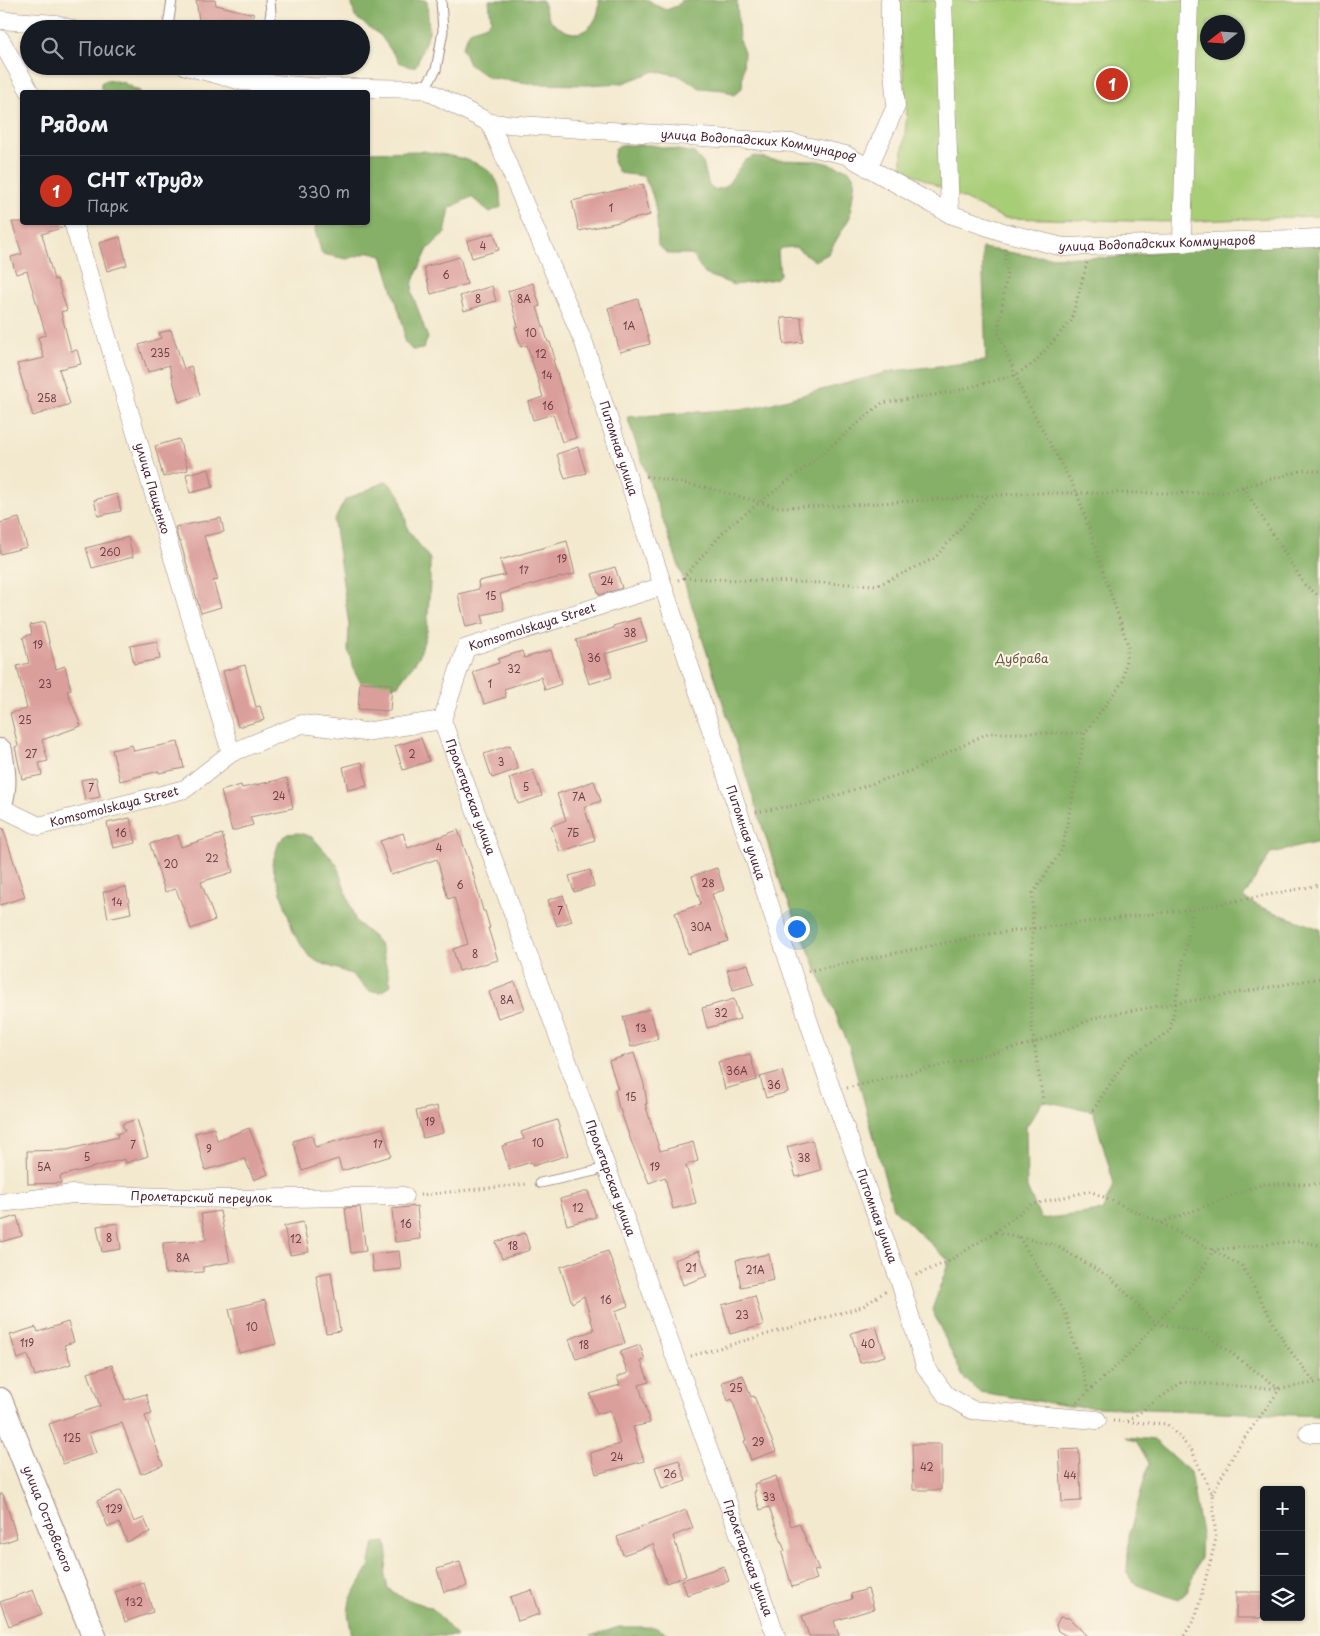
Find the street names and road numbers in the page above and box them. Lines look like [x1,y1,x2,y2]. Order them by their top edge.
street label: улица Водопадских Коммунаров [660,124,860,167]
street label: улица Водопадских Коммунаров [1057,230,1256,255]
street label: Питомная улица [595,398,643,498]
street label: улица Пащенко [131,440,175,536]
street label: Komsomolskaya Street [466,598,598,655]
street label: Пролетарская улица [442,736,501,858]
street label: Komsomolskaya Street [48,781,180,831]
street label: Питомная улица [722,783,771,883]
street label: Пролетарская улица [582,1117,641,1239]
street label: Питомная улица [852,1166,903,1266]
street label: Пролетарский переулок [131,1186,273,1207]
street label: улица Островского [19,1463,78,1575]
street label: Пролетарская улица [719,1497,778,1619]

